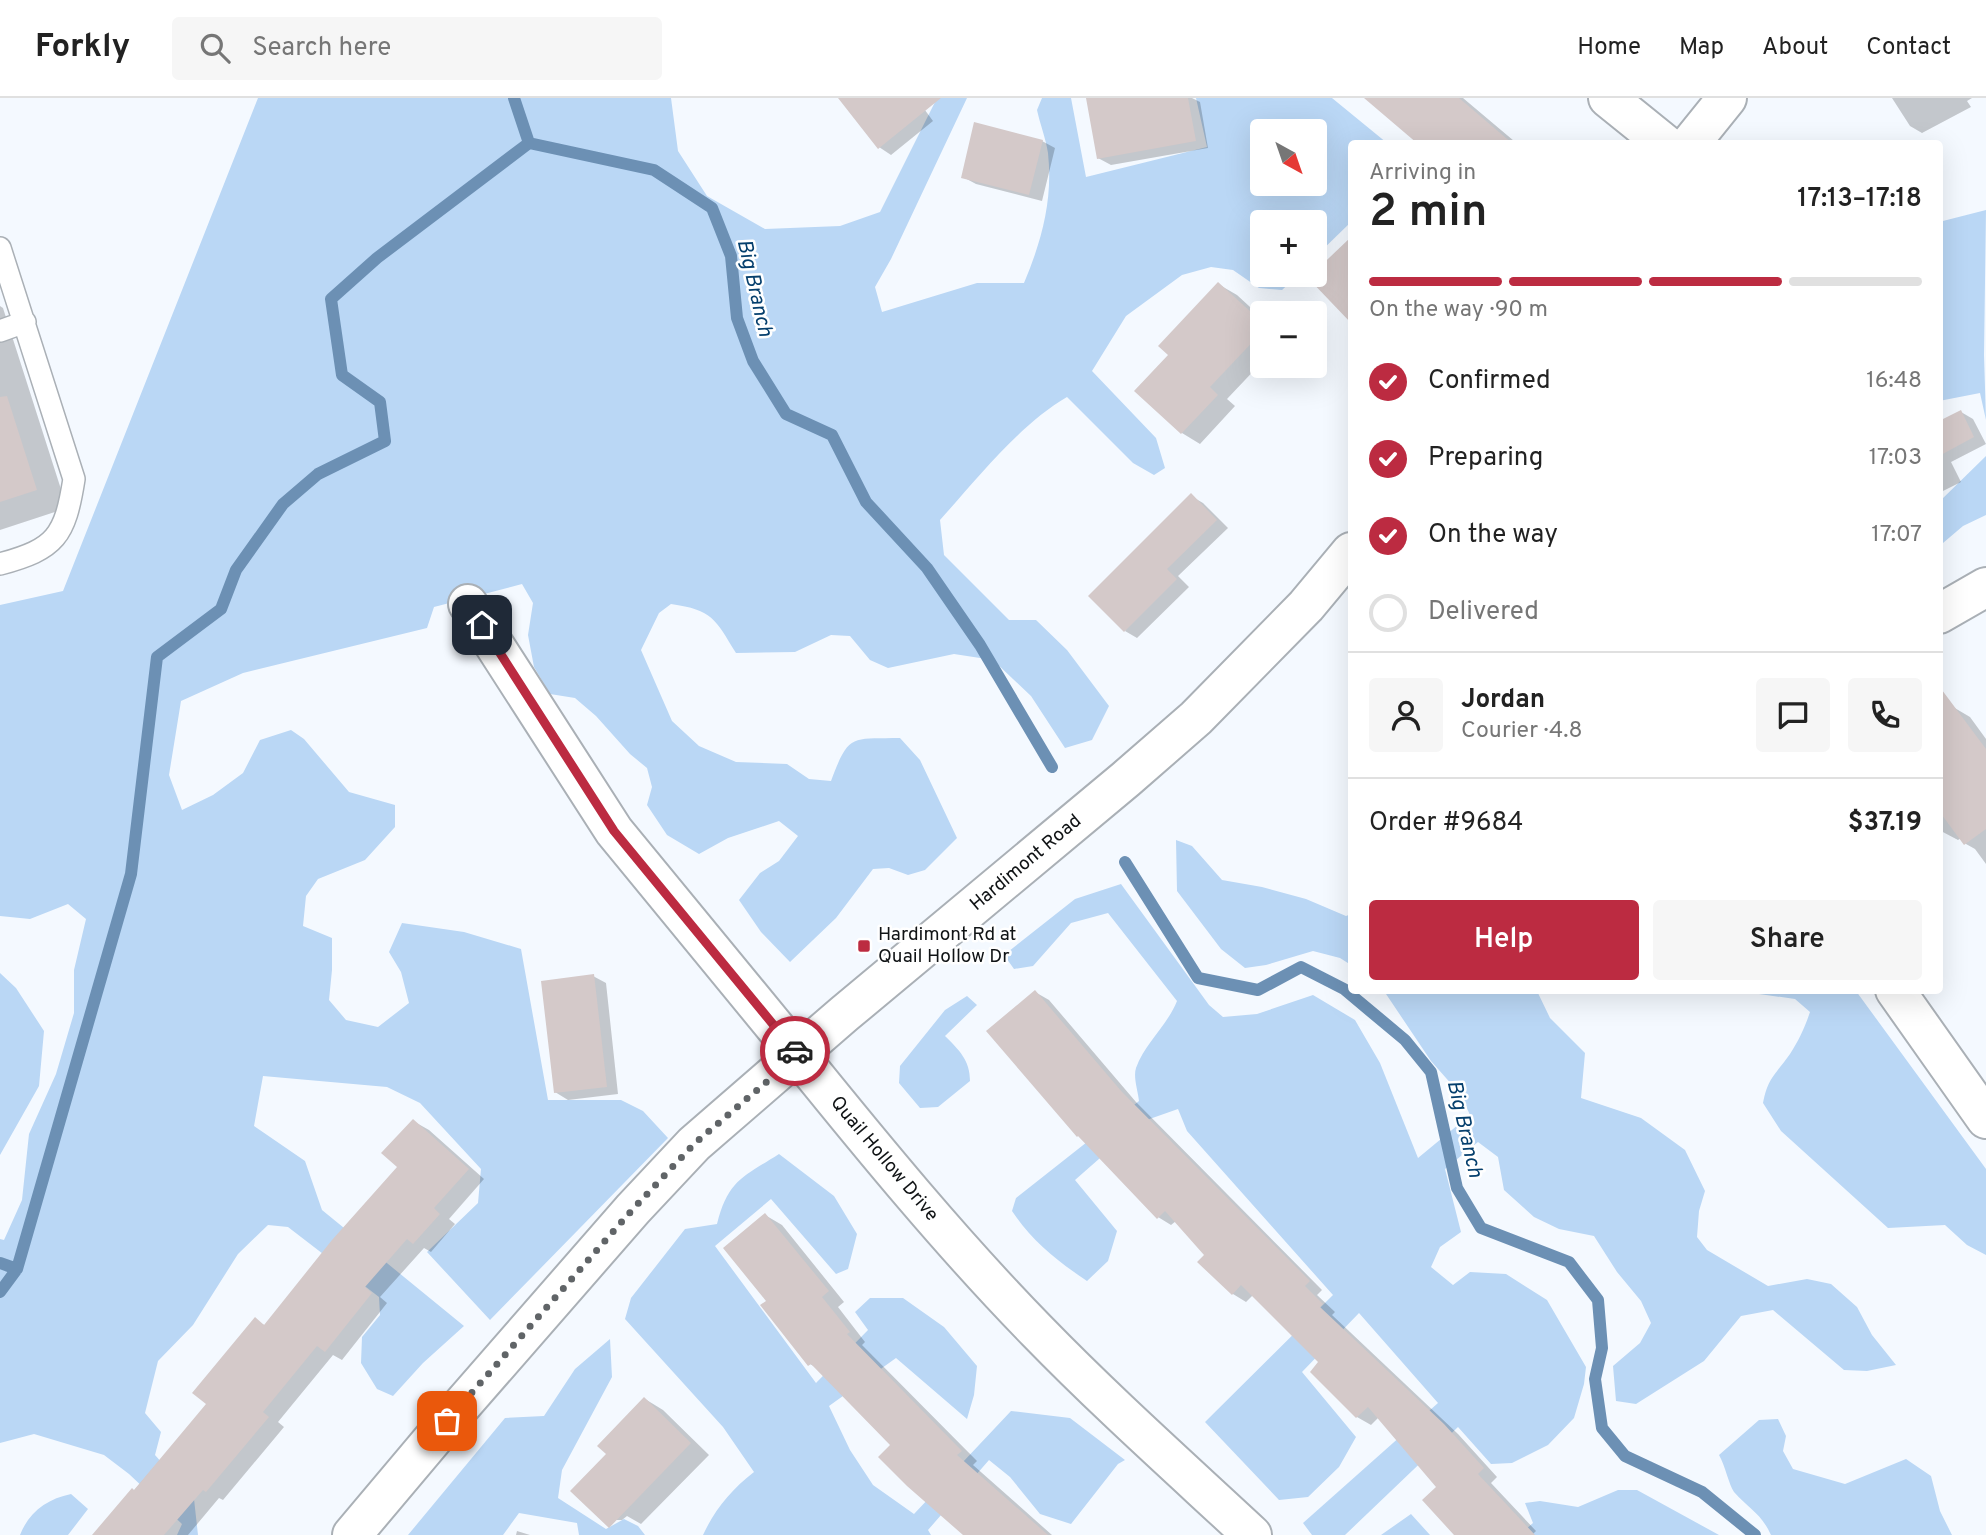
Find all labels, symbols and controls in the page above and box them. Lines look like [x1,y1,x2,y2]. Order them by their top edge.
search box [172,17,662,80]
text: Forkly [35,27,130,69]
icon: search [196,29,234,67]
text: Search here [252,32,391,65]
text: Home [1577,33,1641,63]
text: Map [1679,33,1724,63]
text: About [1762,33,1828,63]
text: Contact [1866,33,1951,63]
north arrow [1250,119,1326,196]
map controls [1250,119,1327,378]
text: Arriving in [1369,159,1476,188]
text: 17:13–17:18 [1797,183,1922,216]
text: 2 min [1369,184,1488,243]
button: + [1250,210,1327,287]
water label: Big Branch [730,237,778,340]
text: On the way · 90 m [1369,296,1548,325]
button: − [1250,301,1327,378]
icon: check [1369,363,1407,401]
text: Confirmed [1428,365,1551,398]
text: 16:48 [1866,367,1922,396]
icon: check [1369,440,1407,478]
text: Preparing [1428,442,1543,475]
text: 17:03 [1869,444,1922,473]
icon: check [1369,517,1407,555]
text: On the way [1428,519,1558,552]
text: 17:07 [1871,521,1922,550]
pin [452,595,512,655]
text: Delivered [1428,596,1539,629]
icon: home [463,606,501,644]
button: person [1369,678,1443,752]
button: chat [1756,678,1830,752]
button: phone [1848,678,1922,752]
text: Jordan [1461,684,1545,717]
text: Courier · 4.8 [1461,717,1582,746]
text: Order #9684 [1369,807,1523,840]
text: $37.19 [1848,807,1922,840]
street label: Hardimont Road [965,809,1087,917]
button: Help [1369,900,1639,980]
button: Share [1653,900,1922,980]
place label: Hardimont Rd at Quail Hollow Dr [878,923,1017,969]
marker: Hardimont Rd at Quail Hollow Dr [856,938,872,954]
courier [760,1016,830,1086]
icon: car [776,1032,814,1070]
water label: Big Branch [1440,1078,1488,1181]
street label: Quail Hollow Drive [825,1091,943,1227]
pin [417,1391,477,1451]
icon: bag [428,1402,466,1440]

